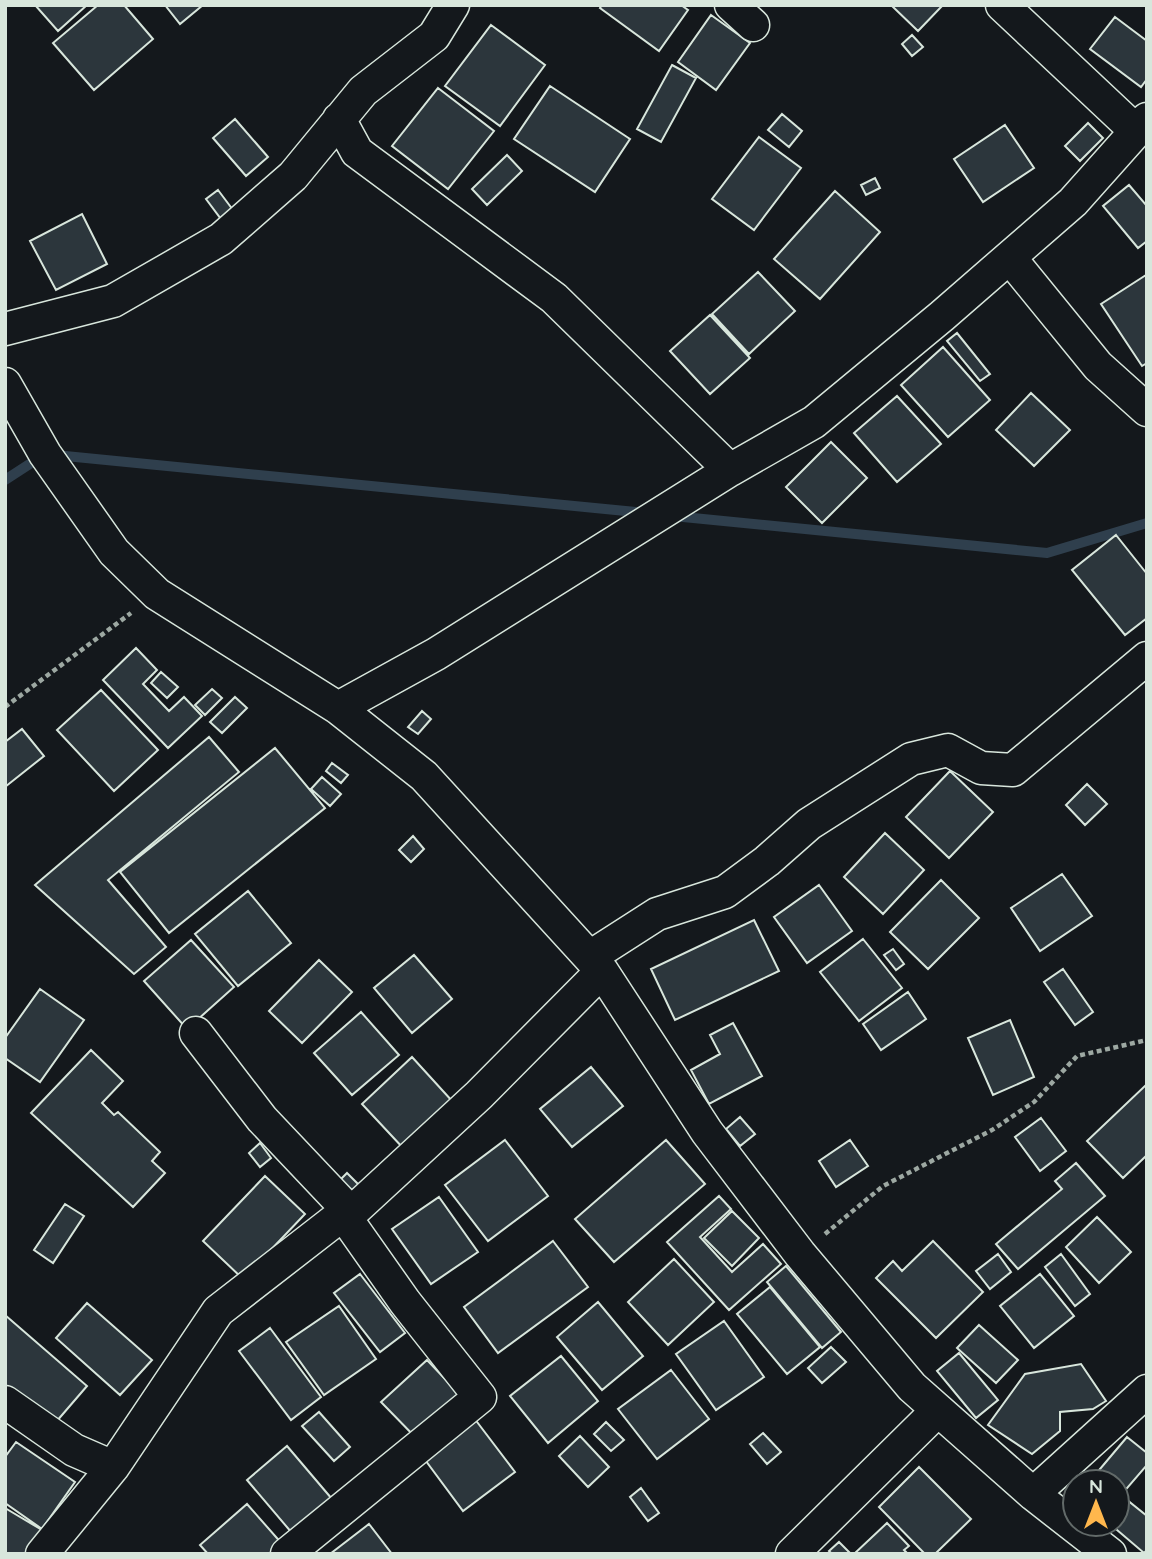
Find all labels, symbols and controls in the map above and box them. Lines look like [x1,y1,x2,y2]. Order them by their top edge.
north arrow [1061,1468,1131,1538]
text: N [1089,1474,1103,1498]

